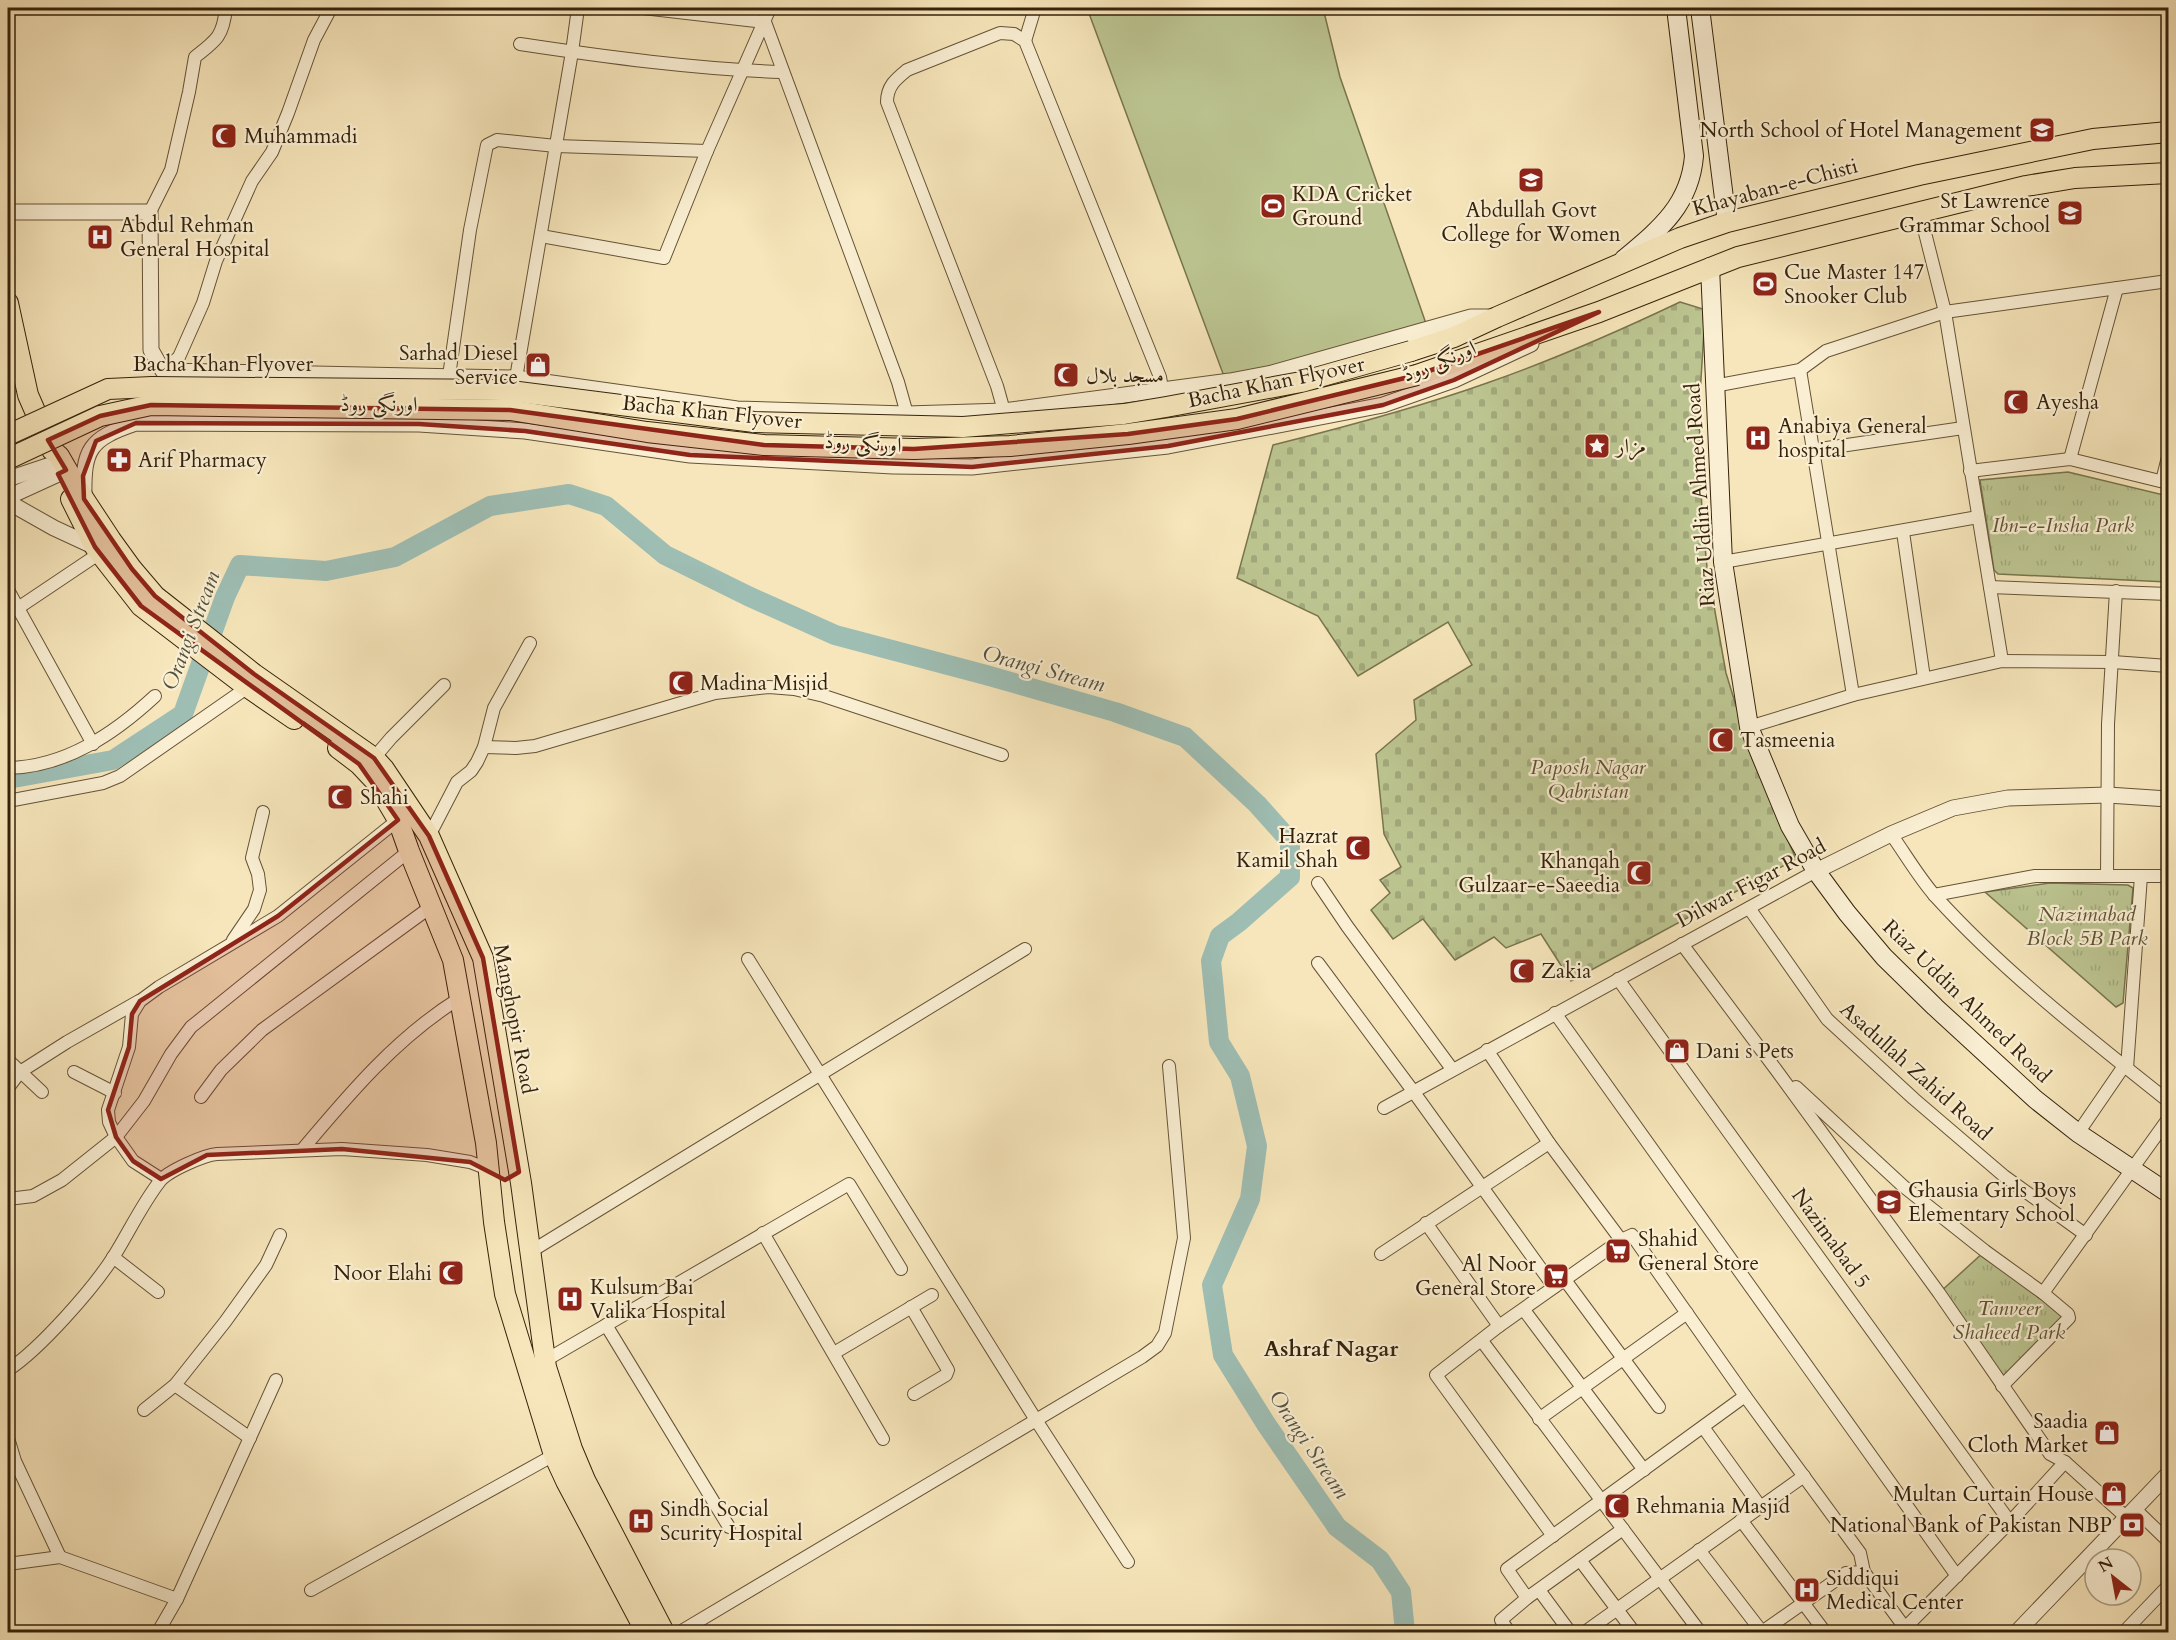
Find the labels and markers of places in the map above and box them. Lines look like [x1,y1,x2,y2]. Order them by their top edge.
school or university icon: North School of Hotel Management [2027,115,2057,145]
place label: North School of Hotel Management [1699,116,2022,145]
mosque icon: Muhammadi [209,121,239,151]
place label: Muhammadi [244,122,358,151]
school or university icon: Abdullah Govt College for Women [1516,165,1546,195]
place label: KDA Cricket Ground [1292,180,1412,233]
place label: St Lawrence Grammar School [1899,187,2050,240]
sports icon: KDA Cricket Ground [1258,191,1288,221]
place label: Abdullah Govt College for Women [1441,196,1621,249]
school or university icon: St Lawrence Grammar School [2055,198,2085,228]
place label: Abdul Rehman General Hospital [120,211,269,264]
hospital icon: Abdul Rehman General Hospital [85,222,115,252]
place label: Cue Master 147 Snooker Club [1784,258,1925,311]
sports icon: Cue Master 147 Snooker Club [1750,269,1780,299]
place label: Sarhad Diesel Service [399,339,518,392]
shop icon: Sarhad Diesel Service [523,350,553,380]
mosque icon: مسجد بلال [1051,360,1081,390]
place label: مسجد بلال [1086,361,1164,390]
mosque icon: Ayesha [2001,387,2031,417]
place label: Ayesha [2036,388,2099,417]
place label: Anabiya General hospital [1778,412,1927,465]
hospital icon: Anabiya General hospital [1743,423,1773,453]
place icon: مزار [1582,431,1612,461]
place label: مزار [1614,432,1646,461]
pharmacy icon: Arif Pharmacy [104,445,134,475]
place label: Arif Pharmacy [138,446,267,475]
mosque icon: Madina Misjid [666,668,696,698]
place label: Madina Misjid [700,669,828,698]
mosque icon: Tasmeenia [1706,725,1736,755]
place label: Tasmeenia [1740,726,1835,755]
mosque icon: Shahi [325,782,355,812]
place label: Shahi [360,783,409,812]
place label: Hazrat Kamil Shah [1236,822,1338,875]
mosque icon: Hazrat Kamil Shah [1343,833,1373,863]
place label: Khanqah Gulzaar-e-Saeedia [1458,847,1620,900]
mosque icon: Khanqah Gulzaar-e-Saeedia [1624,858,1654,888]
mosque icon: Zakia [1507,956,1537,986]
place label: Zakia [1541,957,1591,986]
shop icon: Dani s Pets [1662,1036,1692,1066]
place label: Dani s Pets [1696,1037,1794,1066]
place label: Ghausia Girls Boys Elementary School [1908,1176,2076,1229]
school or university icon: Ghausia Girls Boys Elementary School [1874,1187,1904,1217]
place label: Shahid General Store [1638,1225,1759,1278]
supermarket icon: Shahid General Store [1603,1236,1633,1266]
place label: Al Noor General Store [1415,1250,1536,1303]
mosque icon: Noor Elahi [436,1258,466,1288]
place label: Noor Elahi [333,1259,432,1288]
supermarket icon: Al Noor General Store [1541,1261,1571,1291]
place label: Kulsum Bai Valika Hospital [590,1273,726,1326]
hospital icon: Kulsum Bai Valika Hospital [555,1284,585,1314]
place label: Saadia Cloth Market [1968,1407,2088,1460]
shop icon: Saadia Cloth Market [2092,1418,2122,1448]
shop icon: Multan Curtain House [2099,1479,2129,1509]
place label: Multan Curtain House [1893,1480,2094,1509]
mosque icon: Rehmania Masjid [1602,1491,1632,1521]
place label: Rehmania Masjid [1636,1492,1790,1521]
place label: Sindh Social Scurity Hospital [660,1495,803,1548]
hospital icon: Sindh Social Scurity Hospital [626,1506,656,1536]
bank icon: National Bank of Pakistan NBP [2117,1510,2147,1540]
place label: National Bank of Pakistan NBP [1830,1511,2112,1540]
place label: Siddiqui Medical Center [1826,1564,1964,1617]
hospital icon: Siddiqui Medical Center [1792,1575,1822,1605]

